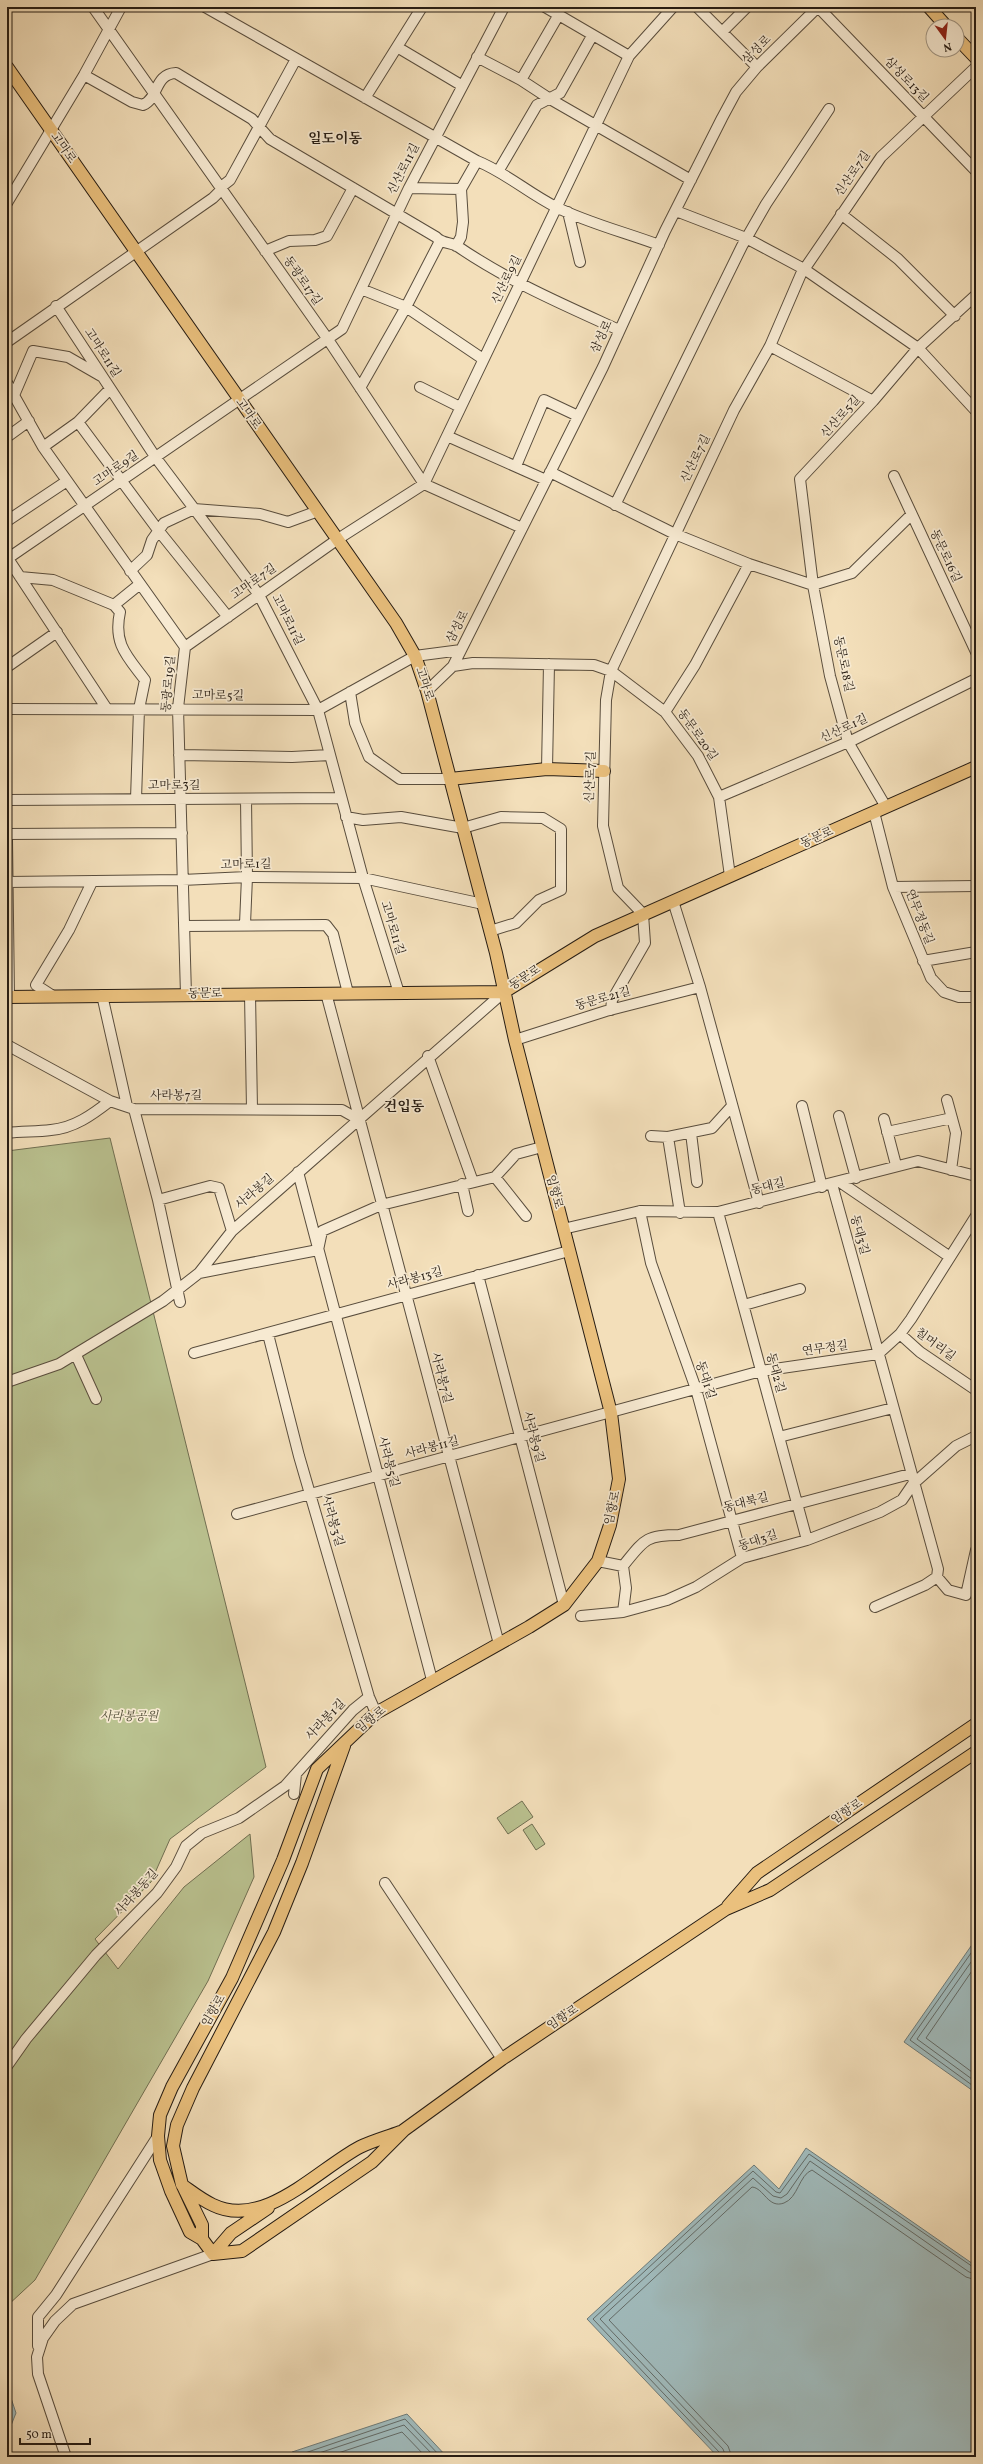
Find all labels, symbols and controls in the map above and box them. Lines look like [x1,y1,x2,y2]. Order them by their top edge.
north arrow [925,18,965,58]
street label: 삼성로 [739,32,775,68]
text: N [941,38,953,54]
street label: 삼성로13길 [880,54,932,106]
street label: 고마로 [46,129,80,167]
district label: 일도이동 [308,130,363,149]
street label: 신산로11길 [384,141,424,197]
street label: 신산로7길 [831,148,875,200]
street label: 동광로17길 [279,253,325,309]
street label: 신산로9길 [488,253,526,307]
street label: 삼성로 [587,317,617,356]
street label: 고마로11길 [80,325,124,381]
street label: 신산로5길 [818,392,864,442]
street label: 고마로 [231,395,265,433]
street label: 신산로7길 [677,432,715,486]
street label: 고마로9길 [90,448,142,490]
street label: 동문로16길 [926,527,964,585]
street label: 고마로7길 [228,560,280,604]
street label: 고마로11길 [267,592,307,648]
street label: 삼성로 [443,608,473,646]
street label: 동문로18길 [829,634,857,694]
street label: 동광로19길 [159,655,179,713]
street label: 고마로 [411,665,437,703]
street label: 고마로5길 [192,688,244,704]
street label: 동문로20길 [673,706,721,764]
street label: 신산로1길 [817,711,871,747]
street label: 신산로7길 [582,751,600,803]
street label: 고마로3길 [148,778,200,794]
street label: 동문로 [798,823,837,852]
street label: 고마로1길 [220,857,272,873]
street label: 연무정동길 [901,887,937,947]
street label: 고마로11길 [376,899,408,957]
street label: 동문로 [506,962,544,994]
street label: 동문로21길 [573,983,633,1015]
street label: 동문로 [187,986,223,1002]
street label: 사라봉7길 [150,1088,202,1104]
district label: 건입동 [384,1098,425,1117]
street label: 사라봉길 [232,1171,278,1213]
street label: 임항로 [542,1173,566,1211]
street label: 동대길 [749,1175,787,1199]
street label: 동대3길 [846,1213,872,1257]
street label: 사라봉13길 [385,1264,445,1294]
street label: 칠머리길 [912,1325,958,1365]
street label: 연무정길 [801,1338,849,1360]
street label: 사라봉7길 [427,1351,455,1405]
street label: 동대2길 [762,1351,788,1395]
street label: 동대1길 [691,1359,719,1401]
street label: 사라봉9길 [518,1410,548,1464]
street label: 사라봉11길 [403,1433,461,1463]
street label: 사라봉5길 [374,1435,402,1489]
street label: 임항로 [602,1489,625,1527]
street label: 동대북길 [722,1490,770,1516]
street label: 사라봉3길 [317,1494,347,1548]
street label: 동대3길 [736,1527,780,1555]
street label: 사라봉1길 [303,1696,349,1744]
street label: 임항로 [352,1703,390,1737]
park label: 사라봉공원 [100,1709,159,1725]
street label: 임항로 [828,1795,866,1828]
street label: 사라봉동길 [112,1866,162,1920]
street label: 임항로 [198,1992,230,2030]
street label: 임항로 [544,2001,582,2034]
scale bar [20,2420,90,2446]
text: 50 m [26,2427,52,2443]

